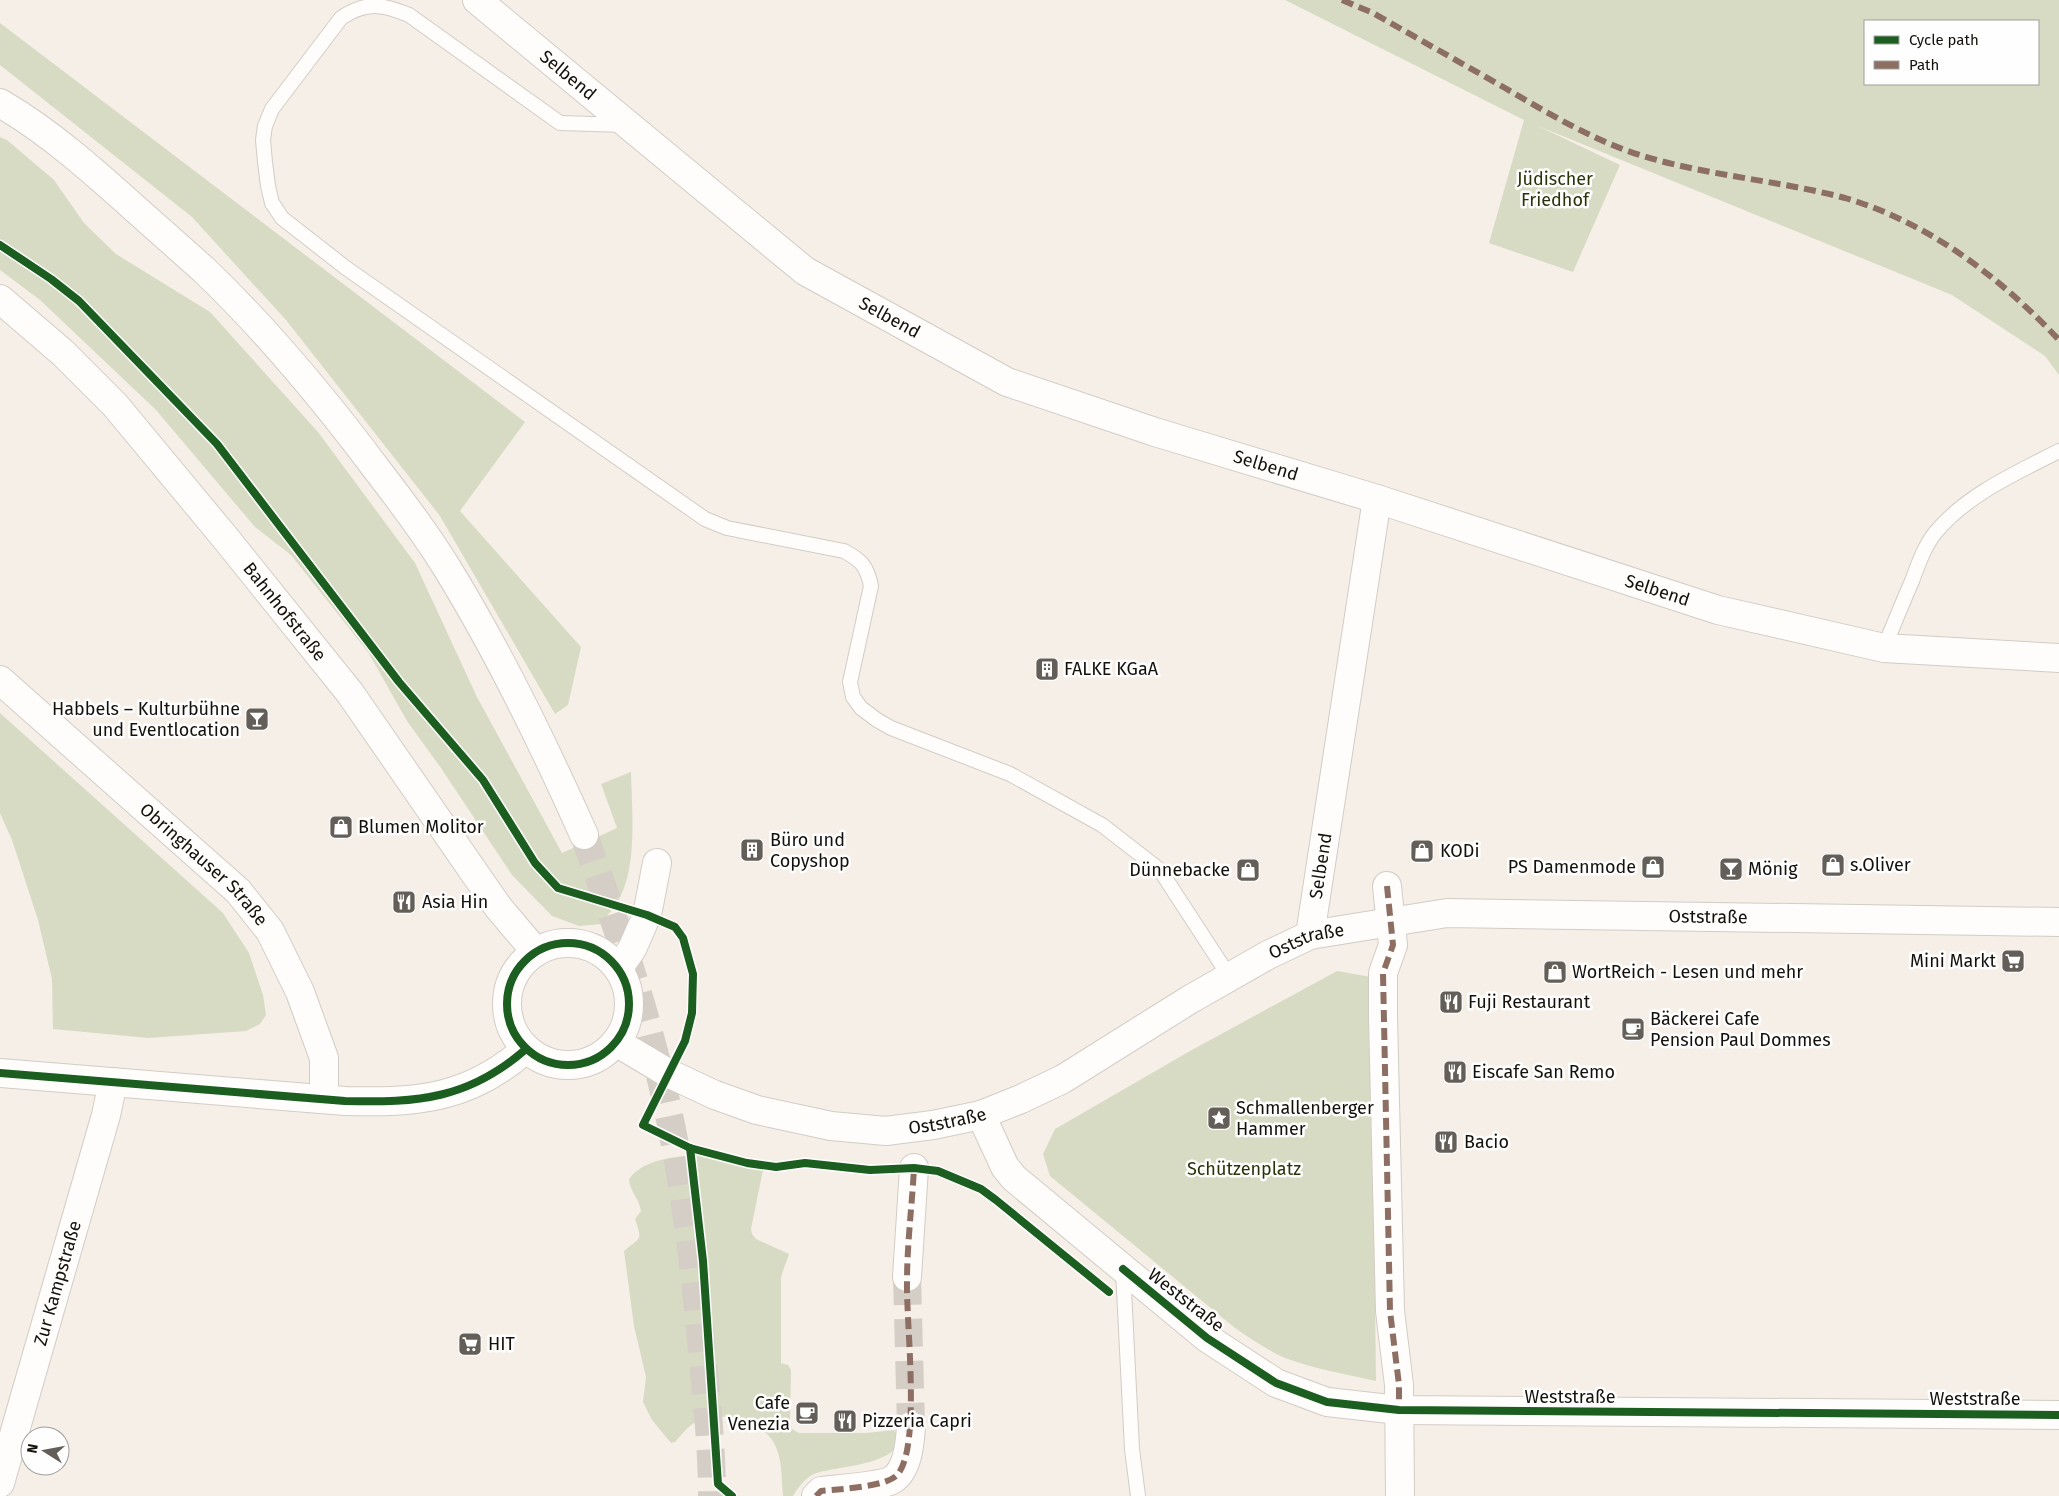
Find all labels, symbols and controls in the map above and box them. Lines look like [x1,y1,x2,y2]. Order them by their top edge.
legend [1864,20,2039,85]
text: Cycle path [1909,31,1979,49]
street label: Selbend [535,45,601,105]
text: Path [1909,56,1939,74]
park label: Jüdischer Friedhof [1517,168,1593,211]
street label: Selbend [855,292,924,343]
street label: Selbend [1231,445,1301,486]
street label: Bahnhofstraße [238,558,331,666]
street label: Selbend [1622,569,1693,611]
building icon: FALKE KGaA [1034,656,1060,682]
place label: FALKE KGaA [1064,658,1159,680]
place label: Habbels – Kulturbühne und Eventlocation [52,698,240,741]
bar icon: Habbels – Kulturbühne und Eventlocation [244,706,270,732]
street label: Obringhauser Straße [135,798,272,930]
shop icon: Blumen Molitor [328,814,354,840]
place label: Blumen Molitor [358,816,484,838]
place label: Büro und Copyshop [770,829,850,872]
street label: Selbend [1305,831,1337,900]
building icon: Büro und Copyshop [739,837,765,863]
shop icon: KODi [1409,838,1435,864]
place label: KODi [1440,840,1479,862]
shop icon: s.Oliver [1820,852,1846,878]
shop icon: PS Damenmode [1640,854,1666,880]
place label: s.Oliver [1850,854,1911,876]
place label: PS Damenmode [1508,856,1636,878]
bar icon: Mönig [1718,856,1744,882]
shop icon: Dünnebacke [1235,857,1261,883]
place label: Mönig [1748,858,1798,880]
place label: Dünnebacke [1129,859,1230,881]
restaurant icon: Asia Hin [391,889,417,915]
place label: Asia Hin [422,891,488,913]
street label: Oststraße [1668,905,1748,928]
street label: Oststraße [1265,919,1346,964]
supermarket icon: Mini Markt [2000,948,2026,974]
place label: Mini Markt [1910,950,1996,972]
shop icon: WortReich - Lesen und mehr [1542,959,1568,985]
place label: WortReich - Lesen und mehr [1572,961,1803,983]
restaurant icon: Fuji Restaurant [1438,989,1464,1015]
place label: Fuji Restaurant [1468,991,1591,1013]
place label: Bäckerei Cafe Pension Paul Dommes [1650,1008,1831,1051]
cafe icon: Bäckerei Cafe Pension Paul Dommes [1620,1016,1646,1042]
restaurant icon: Eiscafe San Remo [1442,1059,1468,1085]
place label: Eiscafe San Remo [1472,1061,1615,1083]
place label: Schmallenberger Hammer [1236,1097,1374,1140]
street label: Oststraße [907,1103,990,1139]
place icon: Schmallenberger Hammer [1206,1105,1232,1131]
restaurant icon: Bacio [1433,1129,1459,1155]
place label: Bacio [1464,1131,1509,1153]
park label: Schützenplatz [1187,1158,1301,1180]
street label: Zur Kampstraße [29,1218,86,1348]
street label: Weststraße [1143,1263,1229,1337]
supermarket icon: HIT [457,1331,483,1357]
place label: HIT [488,1333,516,1355]
street label: Weststraße [1525,1386,1615,1408]
street label: Weststraße [1930,1388,2020,1410]
place label: Cafe Venezia [728,1392,790,1435]
cafe icon: Cafe Venezia [794,1400,820,1426]
restaurant icon: Pizzeria Capri [832,1408,858,1434]
place label: Pizzeria Capri [862,1410,972,1432]
north arrow [20,1426,70,1476]
text: N [23,1442,42,1455]

